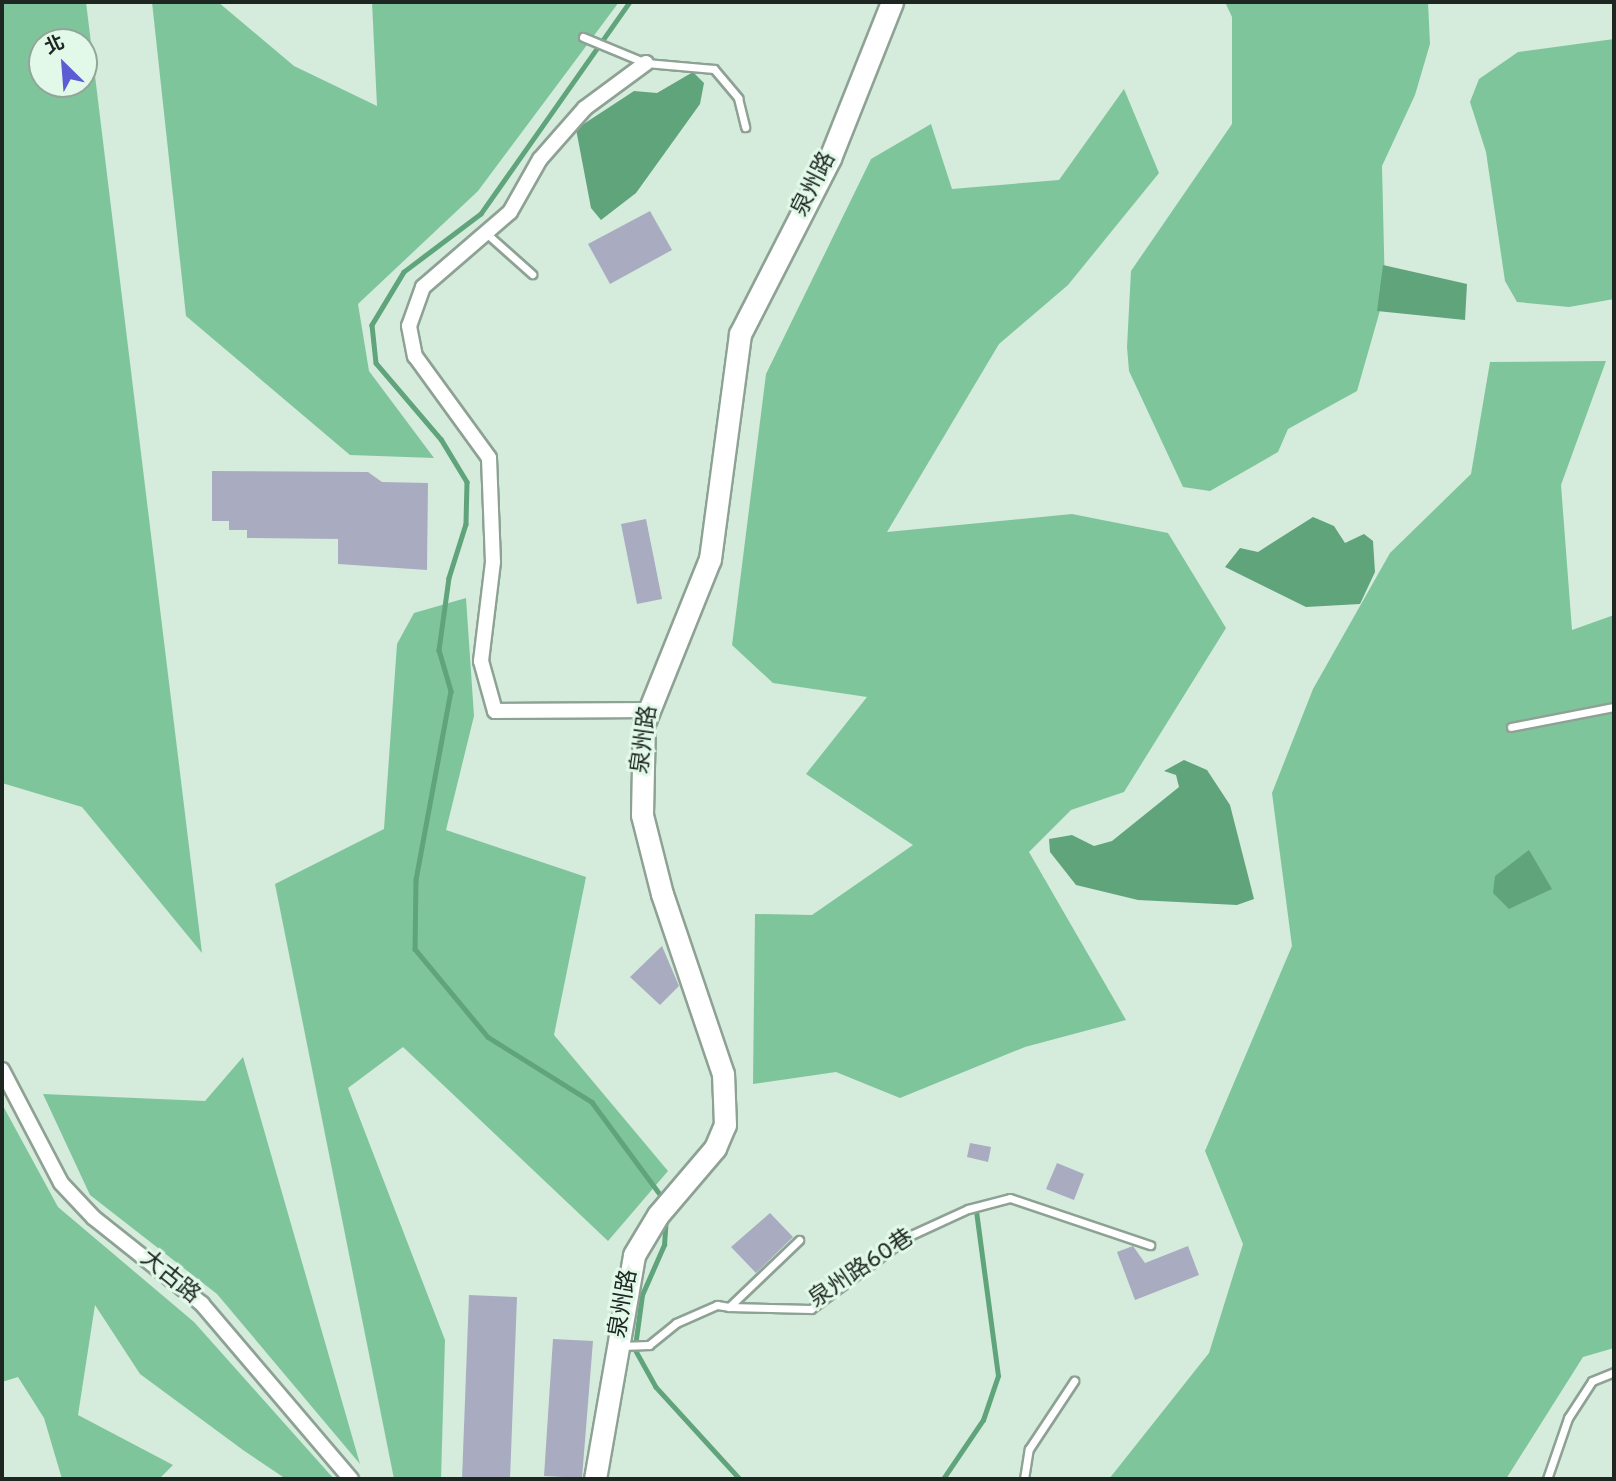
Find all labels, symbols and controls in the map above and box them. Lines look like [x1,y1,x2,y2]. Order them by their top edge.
north arrow [28,28,98,98]
text: 北 [41,31,69,61]
street label: 泉州路 [787,148,843,222]
street label: 泉州路 [628,704,664,776]
street label: 泉州路60巷 [804,1225,920,1315]
street label: 大古路 [134,1246,204,1310]
street label: 泉州路 [605,1268,645,1340]

